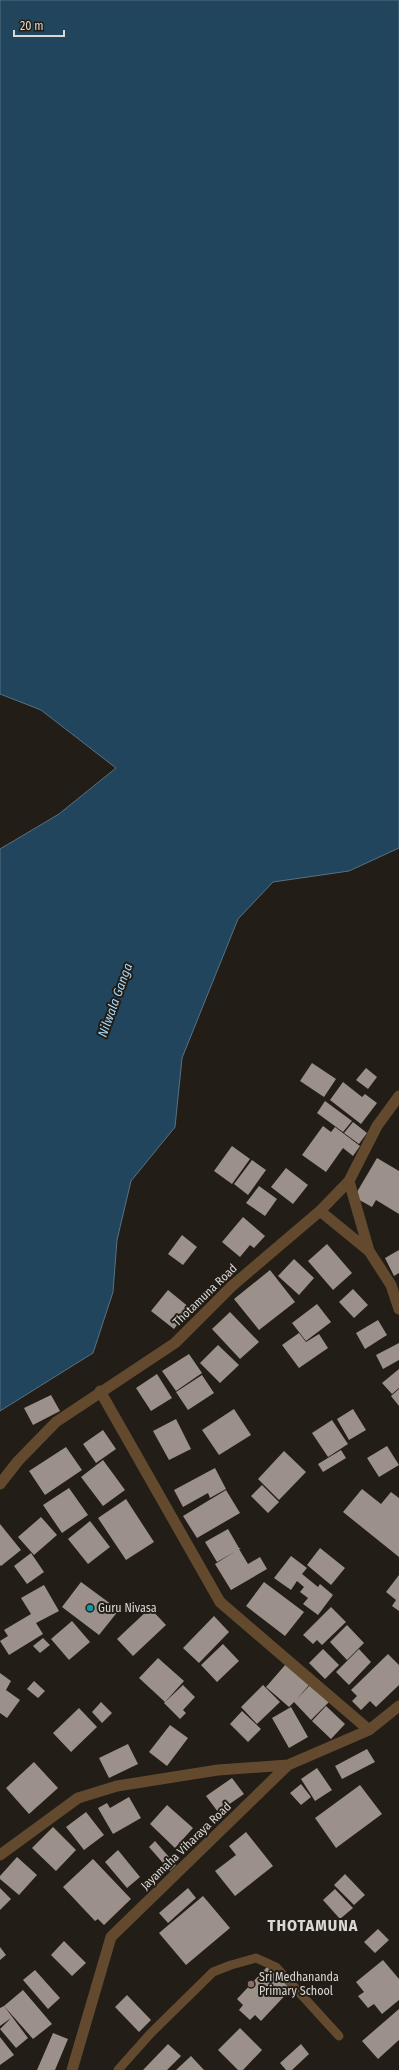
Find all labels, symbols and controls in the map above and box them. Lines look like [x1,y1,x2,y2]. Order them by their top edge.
scale bar [14,12,64,38]
text: 20 m [20,19,44,33]
water label: Nilwala Ganga [95,961,135,1039]
street label: Thotamuna Road [170,1261,240,1329]
place label: Guru Nivasa [98,1601,157,1615]
marker: Guru Nivasa [85,1603,95,1613]
street label: Jayamaha Viharaya Road [138,1799,234,1893]
district label: THOTAMUNA [268,1916,358,1935]
place label: Sri Medhananda Primary School [259,1970,339,1998]
marker: Sri Medhananda Primary School [246,1979,256,1989]

